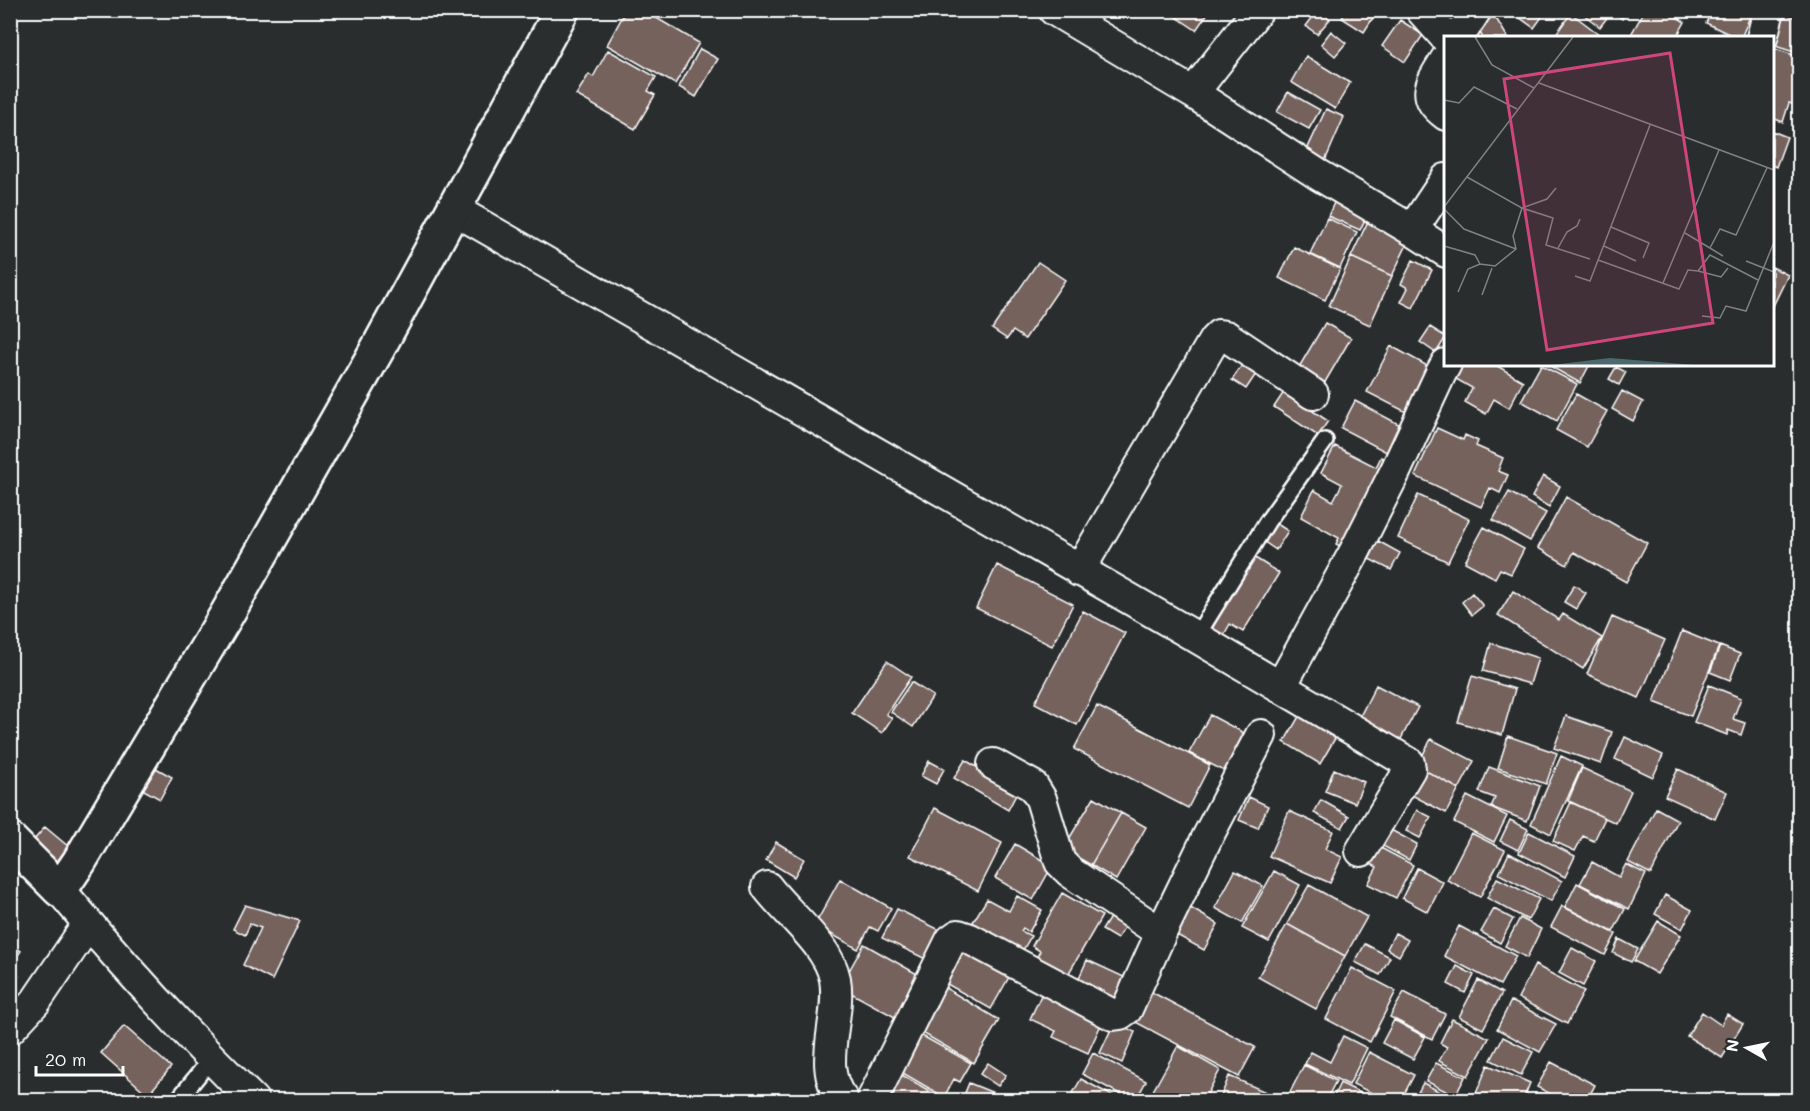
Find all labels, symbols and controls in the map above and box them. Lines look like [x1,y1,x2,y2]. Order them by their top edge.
inset map [1444,36,1774,366]
north arrow [1717,1018,1777,1078]
text: N [1720,1038,1743,1053]
scale bar [36,1039,123,1077]
text: 20 m [45,1047,86,1071]

